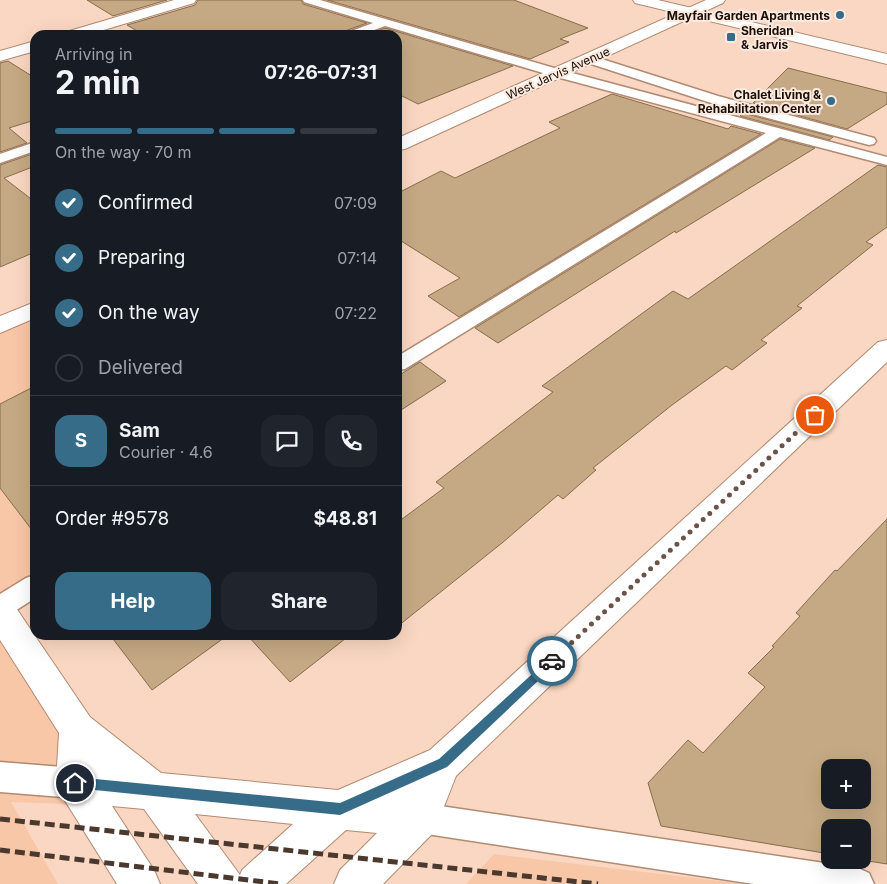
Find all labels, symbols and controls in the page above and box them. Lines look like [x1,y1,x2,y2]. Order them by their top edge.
place label: Mayfair Garden Apartments [667,8,830,23]
marker: Mayfair Garden Apartments [834,9,846,21]
place label: Sheridan & Jarvis [741,23,794,52]
marker: Sheridan & Jarvis [725,31,737,43]
street label: West Jarvis Avenue [504,43,612,103]
text: Arriving in [55,44,132,64]
text: 07:26–07:31 [264,61,377,84]
text: 2 min [55,63,141,102]
place label: Chalet Living & Rehabilitation Center [698,87,821,116]
marker: Chalet Living & Rehabilitation Center [825,95,837,107]
text: On the way · 70 m [55,142,192,162]
icon: check [55,189,83,217]
text: Confirmed [98,191,193,214]
text: 07:09 [334,193,377,213]
icon: check [55,244,83,272]
text: Preparing [98,246,185,269]
text: 07:14 [337,248,377,268]
icon: check [55,299,83,327]
text: On the way [98,301,200,324]
text: 07:22 [335,303,377,323]
text: Delivered [98,356,183,379]
pin [794,394,836,436]
icon: bag [801,401,829,429]
button: chat [261,415,313,467]
button: phone [325,415,377,467]
text: Sam [119,419,160,442]
text: S [75,429,87,452]
text: Courier · 4.6 [119,442,213,462]
text: Order #9578 [55,507,169,530]
text: $48.81 [313,507,377,530]
button: Help [55,572,211,630]
button: Share [221,572,377,630]
courier [527,636,577,686]
icon: car [538,647,566,675]
map controls [821,759,871,869]
button: + [821,759,871,809]
pin [54,762,96,804]
icon: home [61,769,89,797]
button: − [821,819,871,869]

